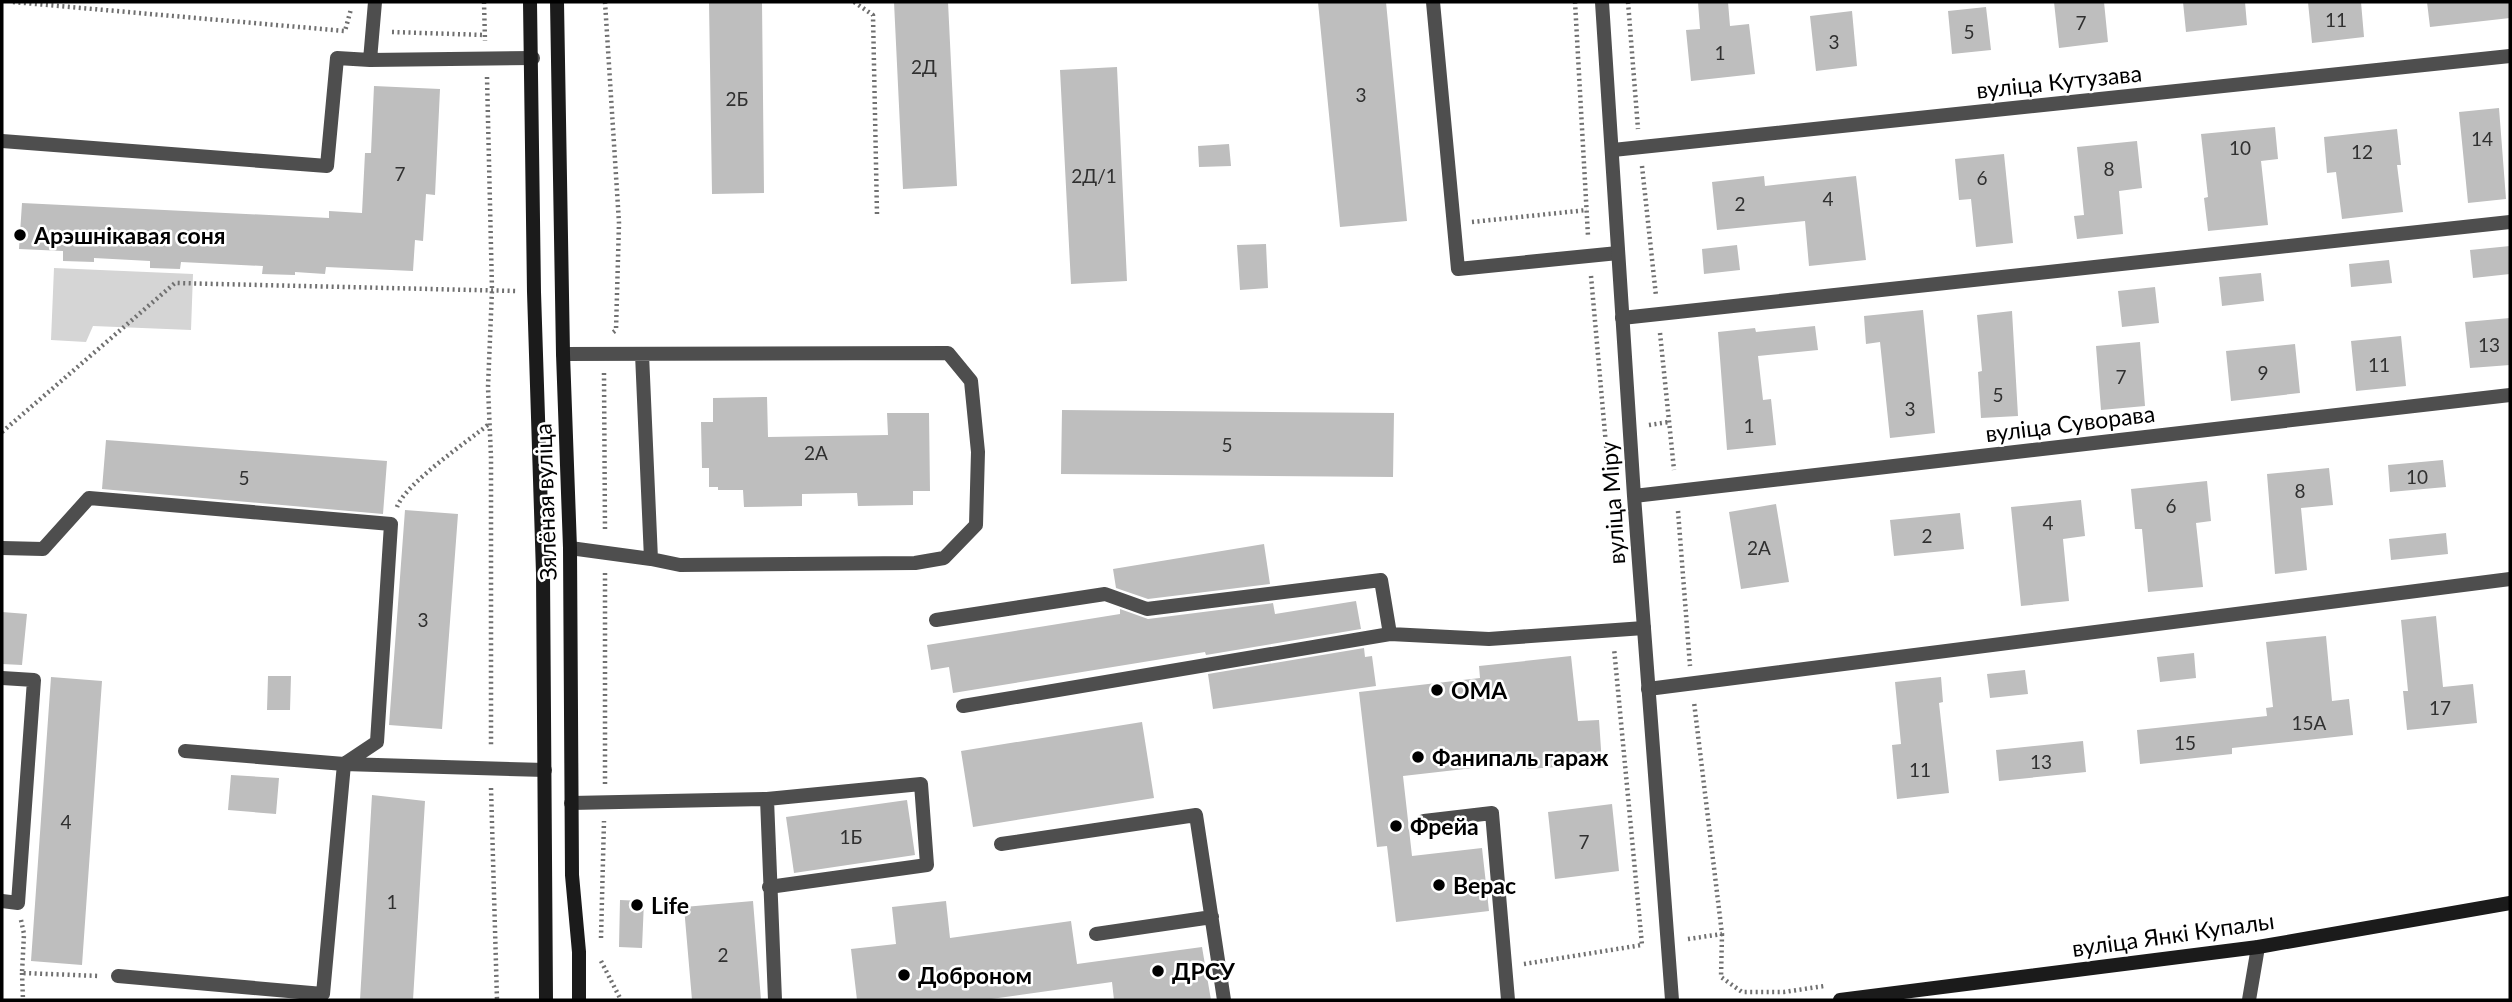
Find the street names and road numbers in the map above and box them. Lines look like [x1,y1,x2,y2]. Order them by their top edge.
street label: вуліца Кутузава [1975,58,2143,104]
street label: вуліца Суворава [1984,399,2156,447]
street label: Зялёная вуліца [528,423,562,581]
street label: вуліца Міру [1594,440,1630,565]
street label: вуліца Янкі Купалы [2070,906,2276,962]

